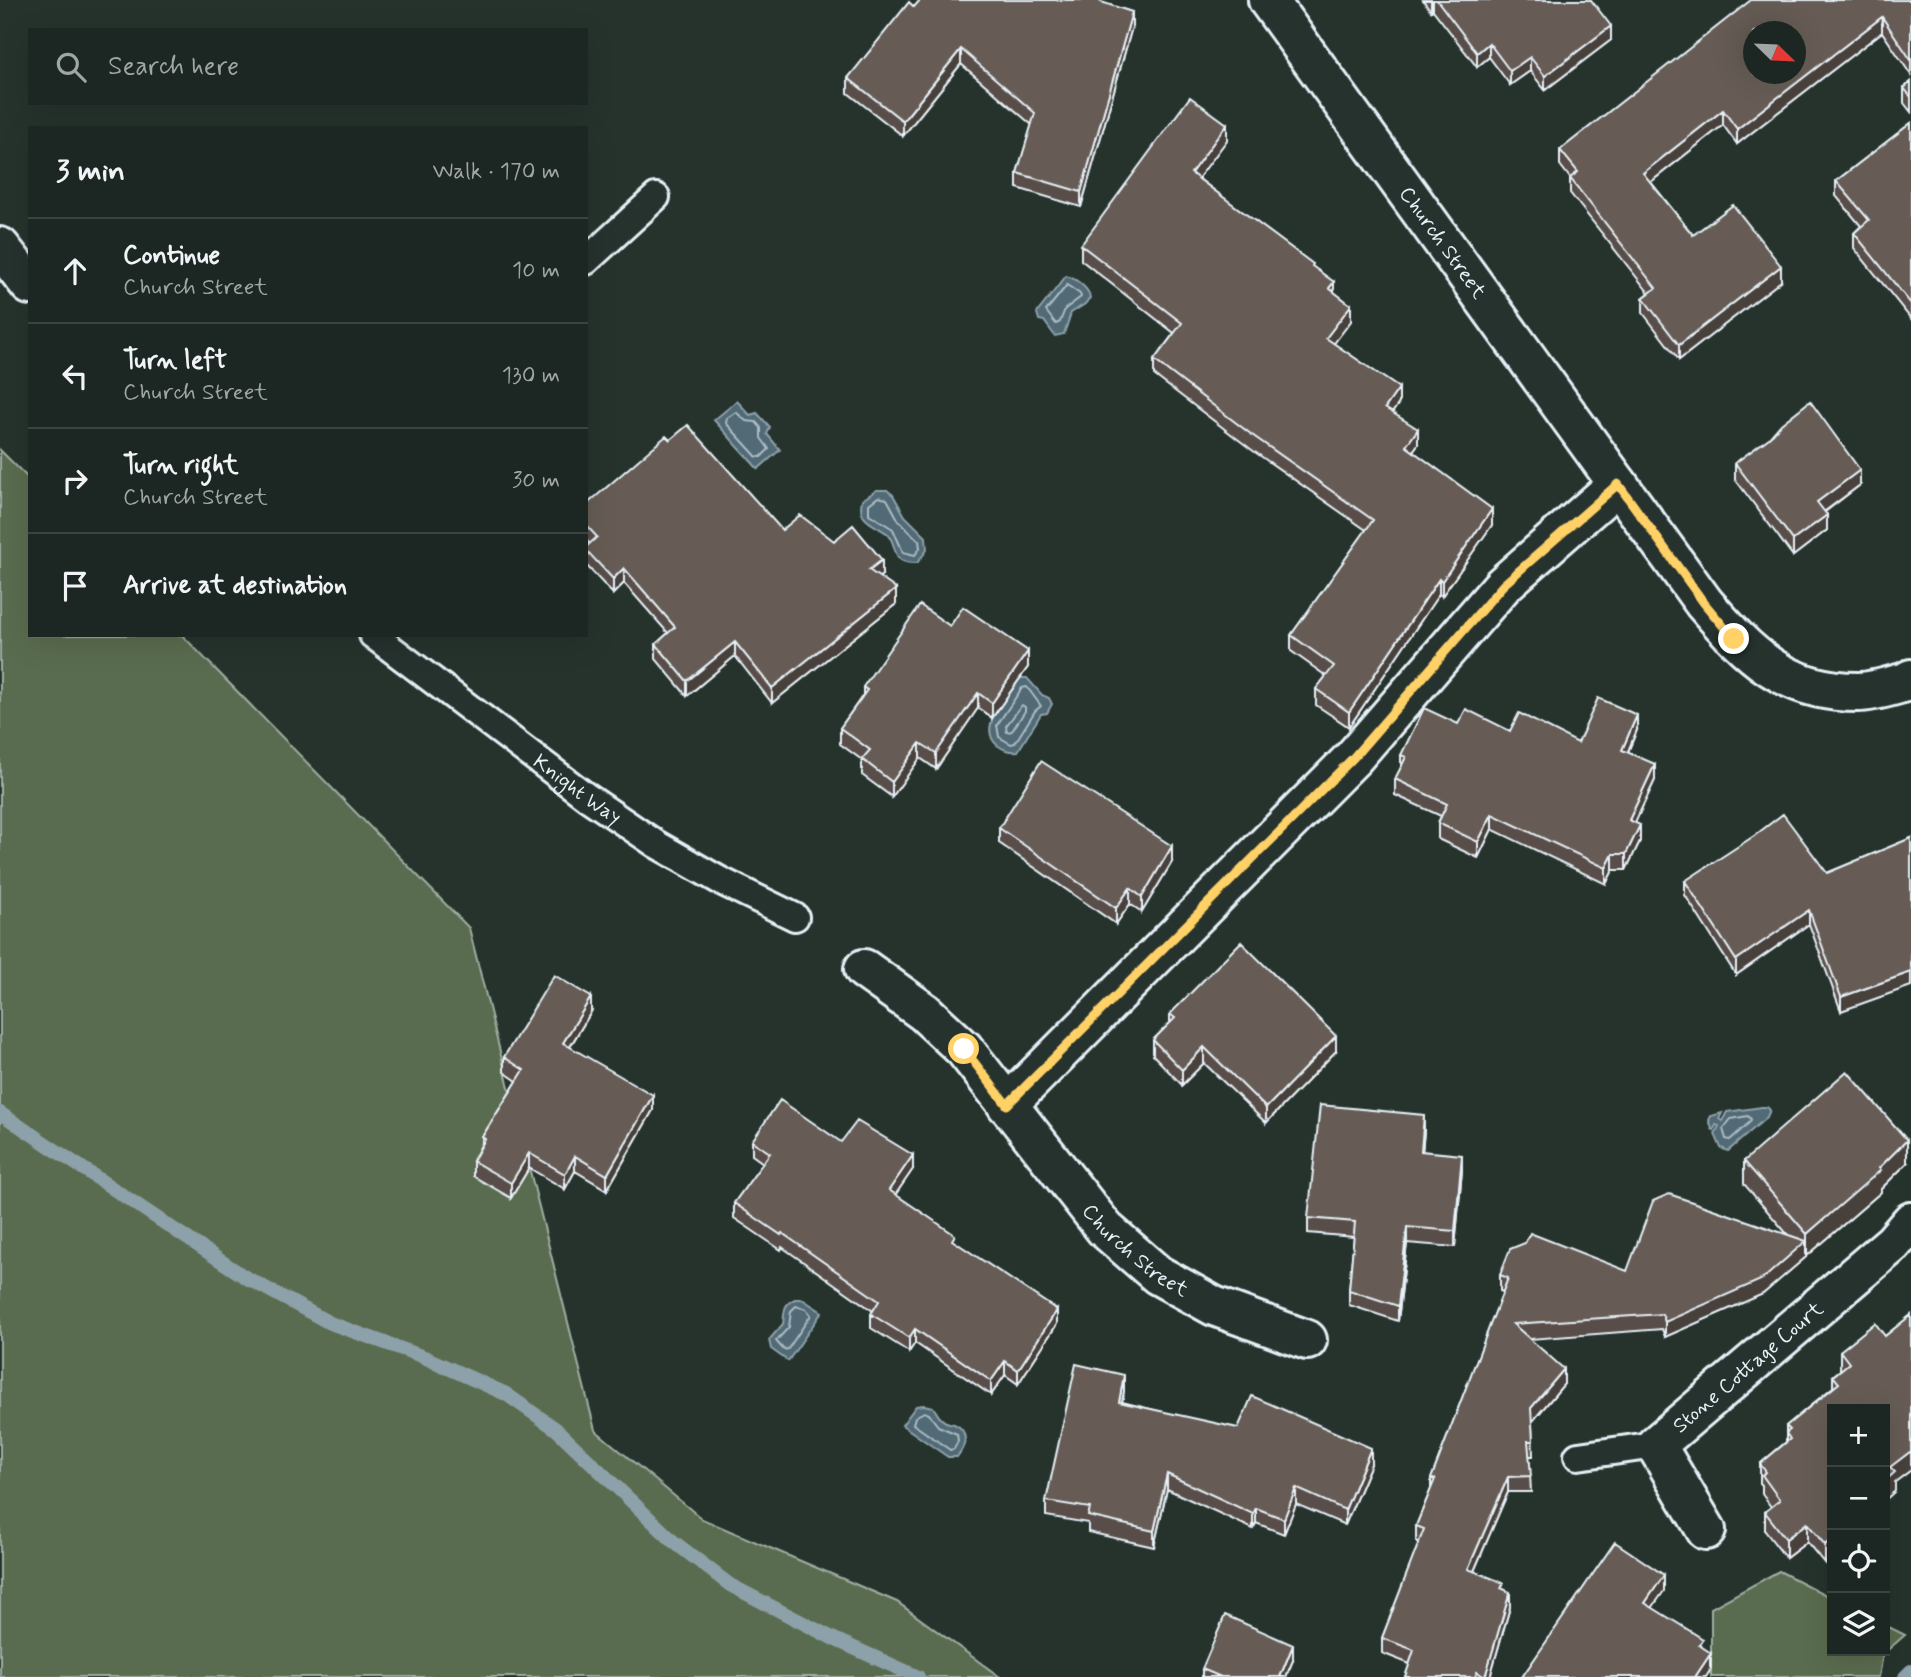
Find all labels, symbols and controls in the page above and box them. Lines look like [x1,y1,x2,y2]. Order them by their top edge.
north arrow [1743,21,1806,84]
search box [28,28,588,105]
icon: search [52,48,90,86]
text: Search here [108,50,239,84]
text: 3 min [56,152,125,191]
text: Walk · 170 m [432,157,560,187]
street label: Church Street [1392,181,1493,305]
text: Continue [123,239,220,273]
icon: ahead [56,252,94,290]
text: 10 m [512,256,560,286]
text: Church Street [123,273,268,303]
text: Turn left [123,344,227,378]
icon: left [56,357,94,395]
text: 130 m [502,361,560,391]
text: Church Street [123,378,268,408]
text: Turn right [123,449,239,483]
icon: right [56,462,94,500]
text: 30 m [512,466,560,496]
text: Church Street [123,483,268,513]
icon: arrive [56,567,94,605]
text: Arrive at destination [123,569,347,603]
route end [1718,623,1749,654]
street label: Knight Way [527,748,627,831]
route start [948,1033,979,1064]
street label: Church Street [1075,1198,1194,1304]
street label: Stone Cottage Court [1667,1295,1830,1440]
map controls [1827,1404,1890,1656]
button: + [1827,1404,1890,1467]
button: − [1827,1467,1890,1530]
button: locate [1827,1530,1890,1593]
button: layers [1827,1593,1890,1656]

